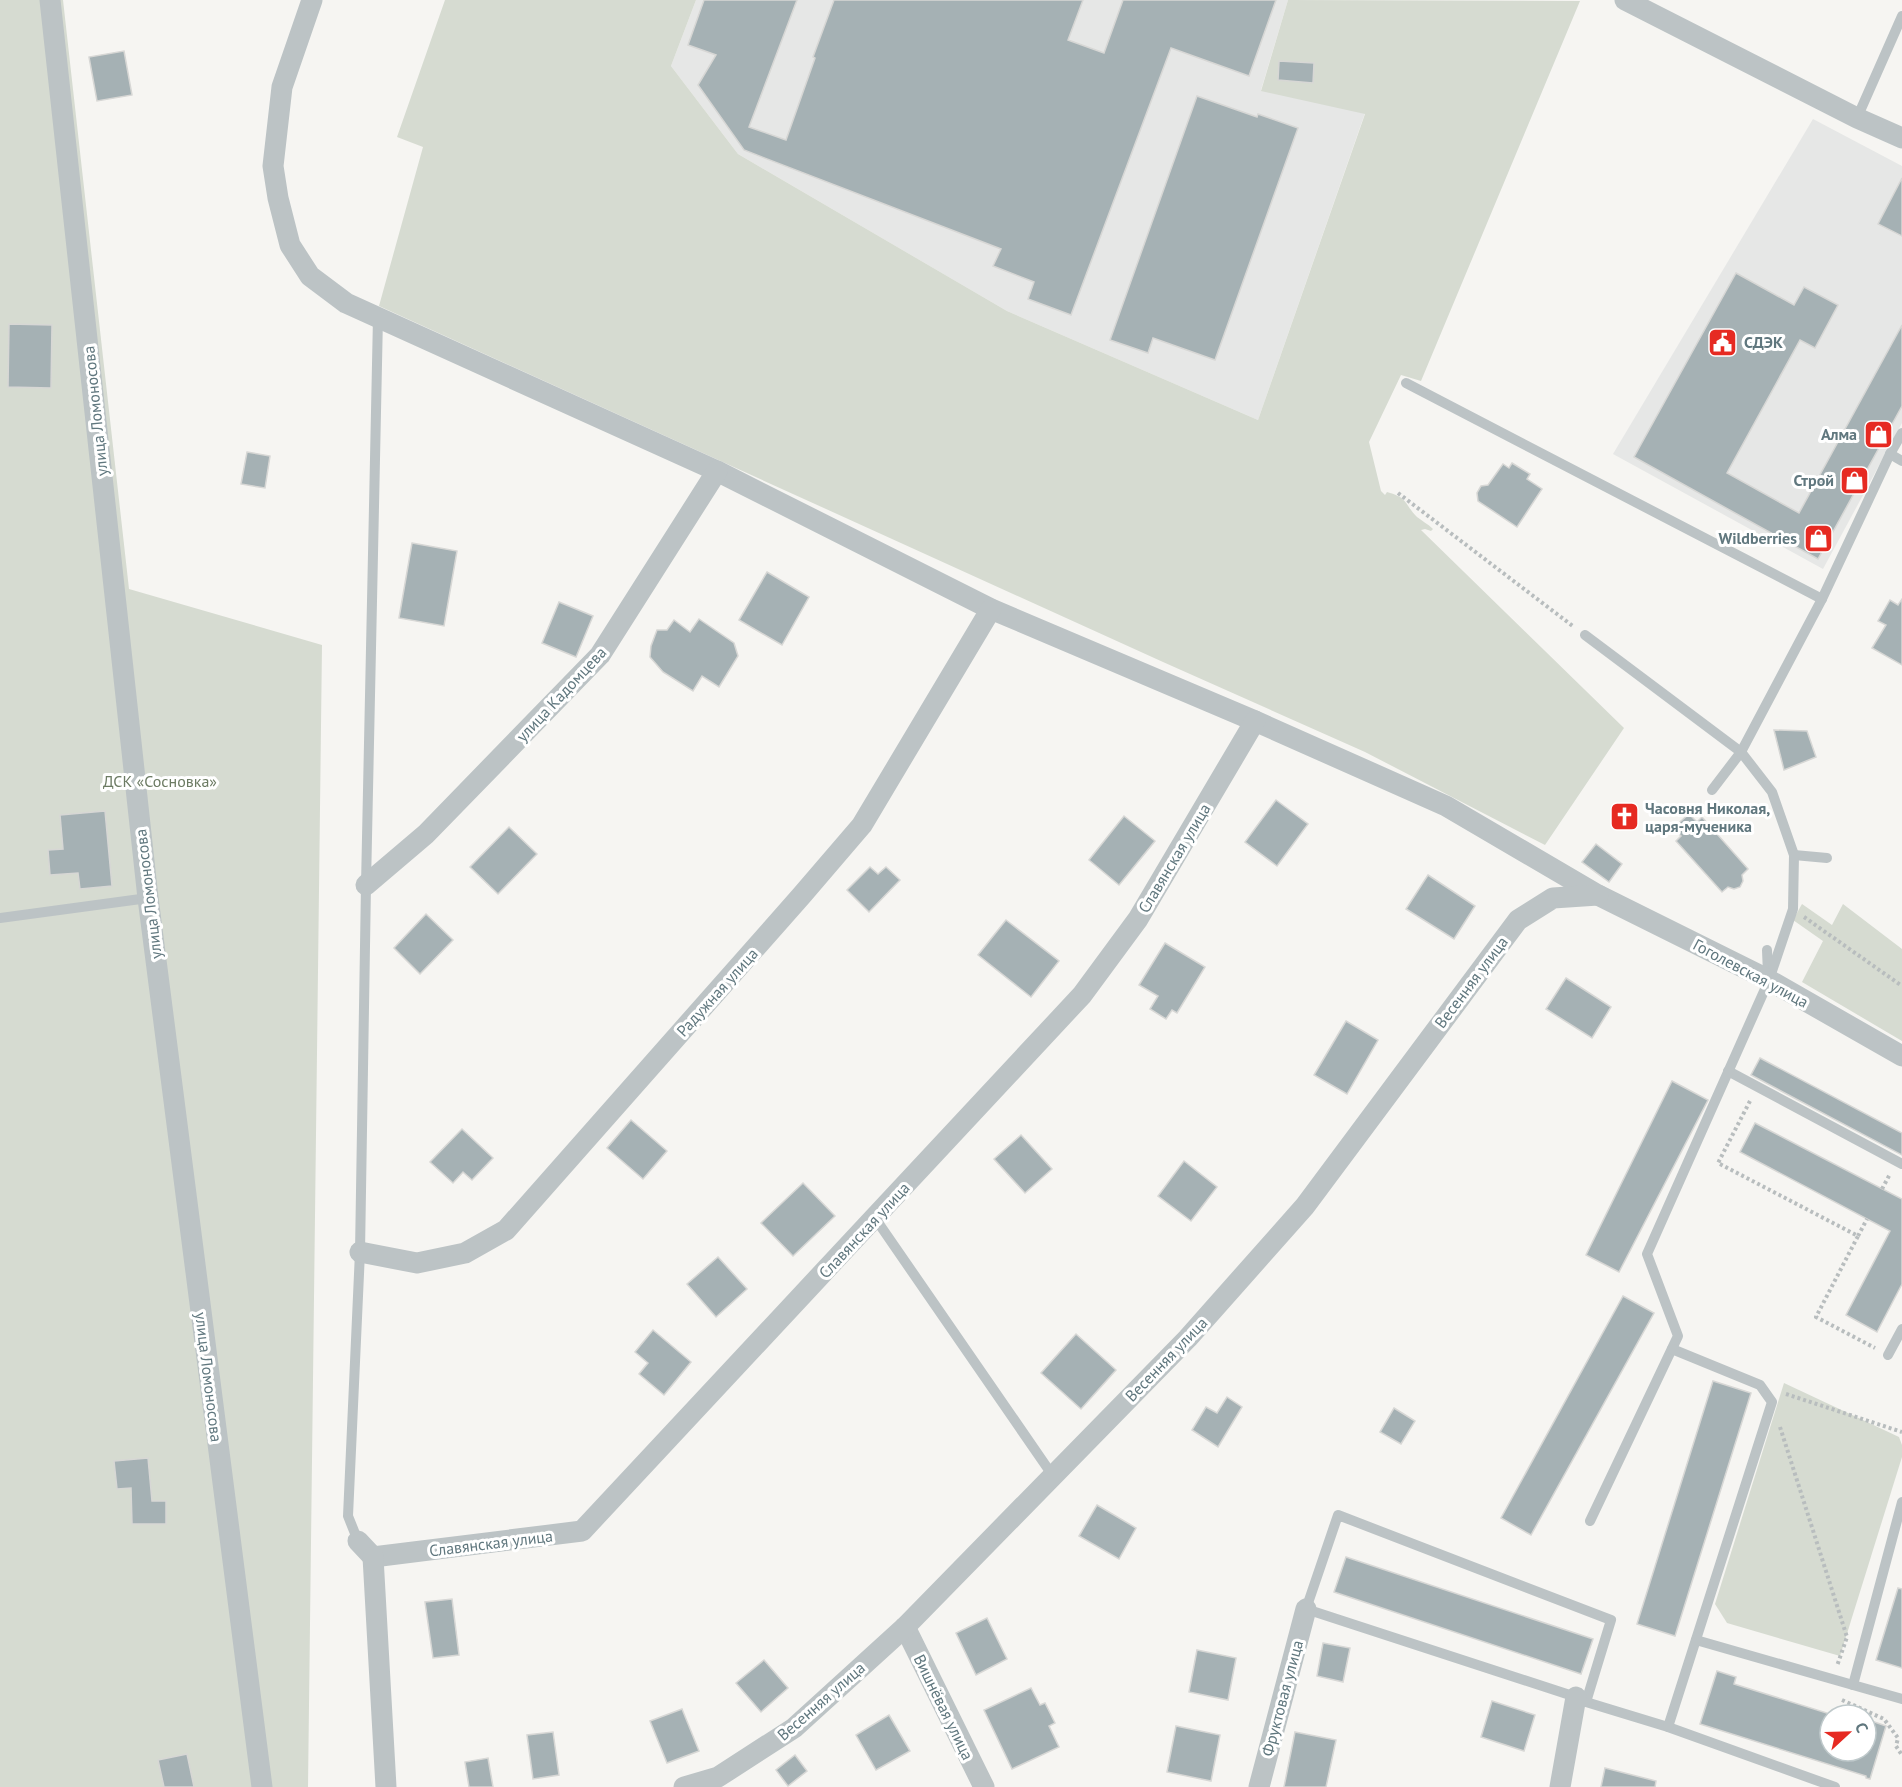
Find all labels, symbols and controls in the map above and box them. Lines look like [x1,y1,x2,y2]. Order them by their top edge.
public building icon: СДЭК [1707,326,1739,358]
place label: СДЭК [1744,332,1783,352]
street label: улица Ломоносова [78,345,112,477]
shop icon: Алма [1862,418,1894,450]
place label: Алма [1821,424,1857,444]
shop icon: Строй [1839,464,1871,496]
place label: Строй [1794,470,1834,490]
shop icon: Wildberries [1802,522,1834,554]
place label: Wildberries [1718,528,1797,548]
street label: улица Кадомцева [512,642,610,746]
park label: ДСК «Сосновка» [103,771,217,791]
place label: Часовня Николая, царя-мученика [1645,798,1770,836]
street label: Славянская улица [1133,800,1215,916]
church icon: Часовня Николая, царя-мученика [1608,801,1640,833]
street label: улица Ломоносова [130,828,166,960]
street label: Весенняя улица [1430,932,1512,1032]
street label: Гоголевская улица [1690,934,1812,1012]
street label: Радужная улица [672,944,762,1040]
street label: Славянская улица [814,1178,914,1282]
street label: улица Ломоносова [191,1311,227,1443]
street label: Весенняя улица [1121,1313,1211,1405]
street label: Славянская улица [428,1526,554,1560]
street label: Фруктовая улица [1257,1638,1307,1758]
street label: Вишнёвая улица [910,1651,978,1763]
street label: Весенняя улица [773,1657,869,1745]
north arrow [1818,1703,1878,1763]
text: С [1851,1719,1873,1735]

